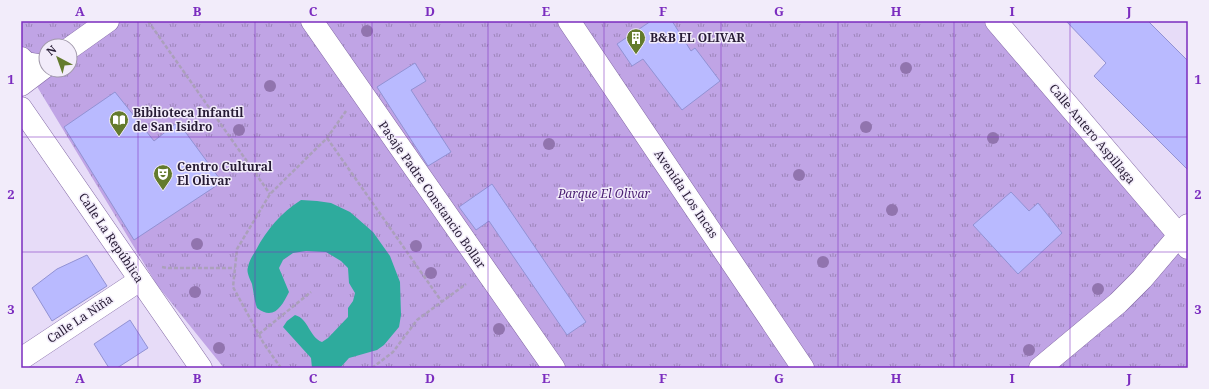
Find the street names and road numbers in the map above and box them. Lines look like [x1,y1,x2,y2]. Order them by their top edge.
street label: Calle Antero Aspillaga [1045,80,1140,188]
street label: Pasaje Padre Constancio Bollar [375,118,490,272]
street label: Avenida Los Incas [651,146,722,241]
street label: Calle La República [75,189,148,286]
street label: Calle La Niña [43,290,116,347]

